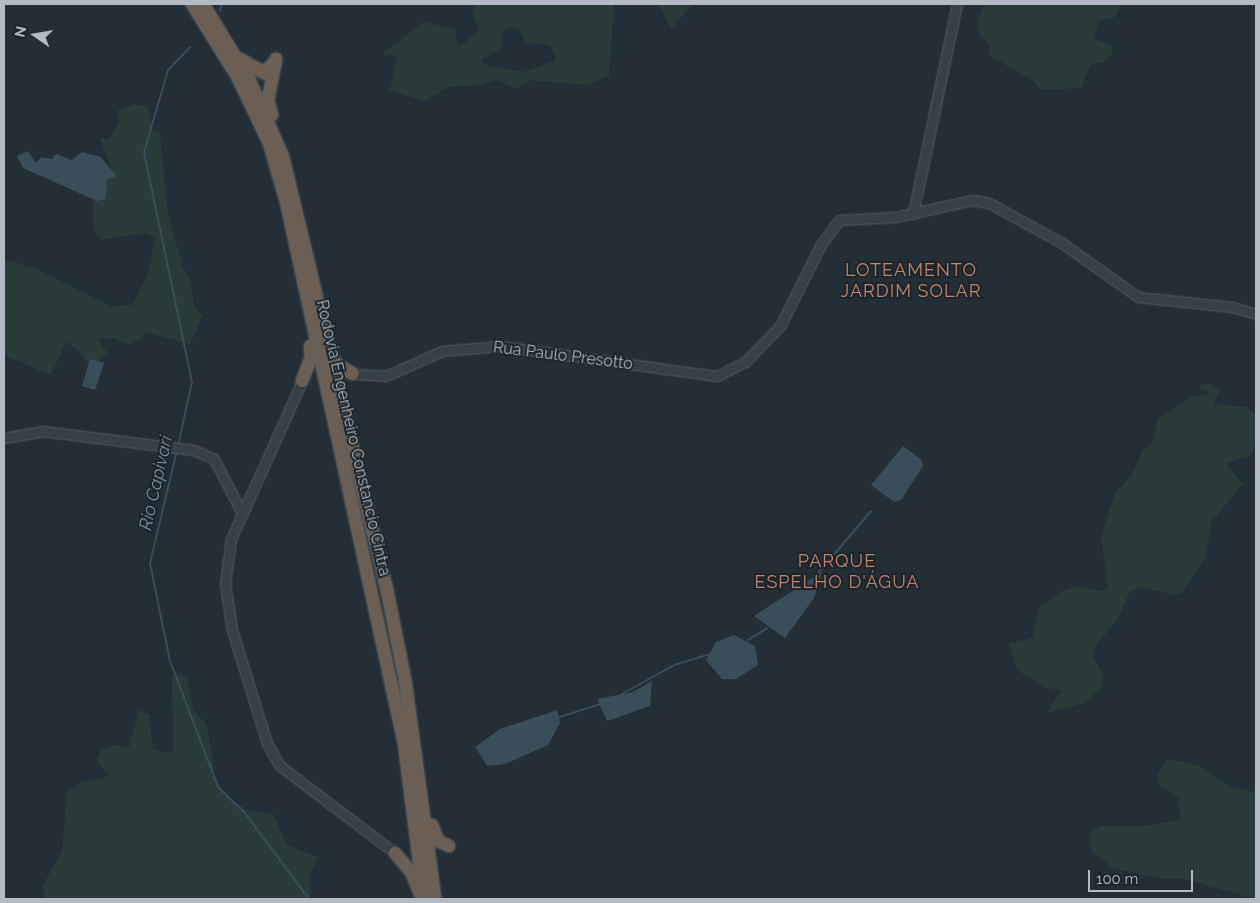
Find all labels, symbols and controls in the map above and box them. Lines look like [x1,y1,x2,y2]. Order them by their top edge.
north arrow [10,10,60,60]
text: N [11,25,29,39]
district label: LOTEAMENTO JARDIM SOLAR [839,260,983,302]
street label: Rodovia Engenheiro Constancio Cintra [312,298,394,578]
street label: Rua Paulo Presotto [492,338,634,374]
water label: Rio Capivari [135,434,177,532]
district label: PARQUE ESPELHO D'ÁGUA [753,551,921,594]
scale bar [1090,860,1195,892]
text: 100 m [1096,870,1138,888]

